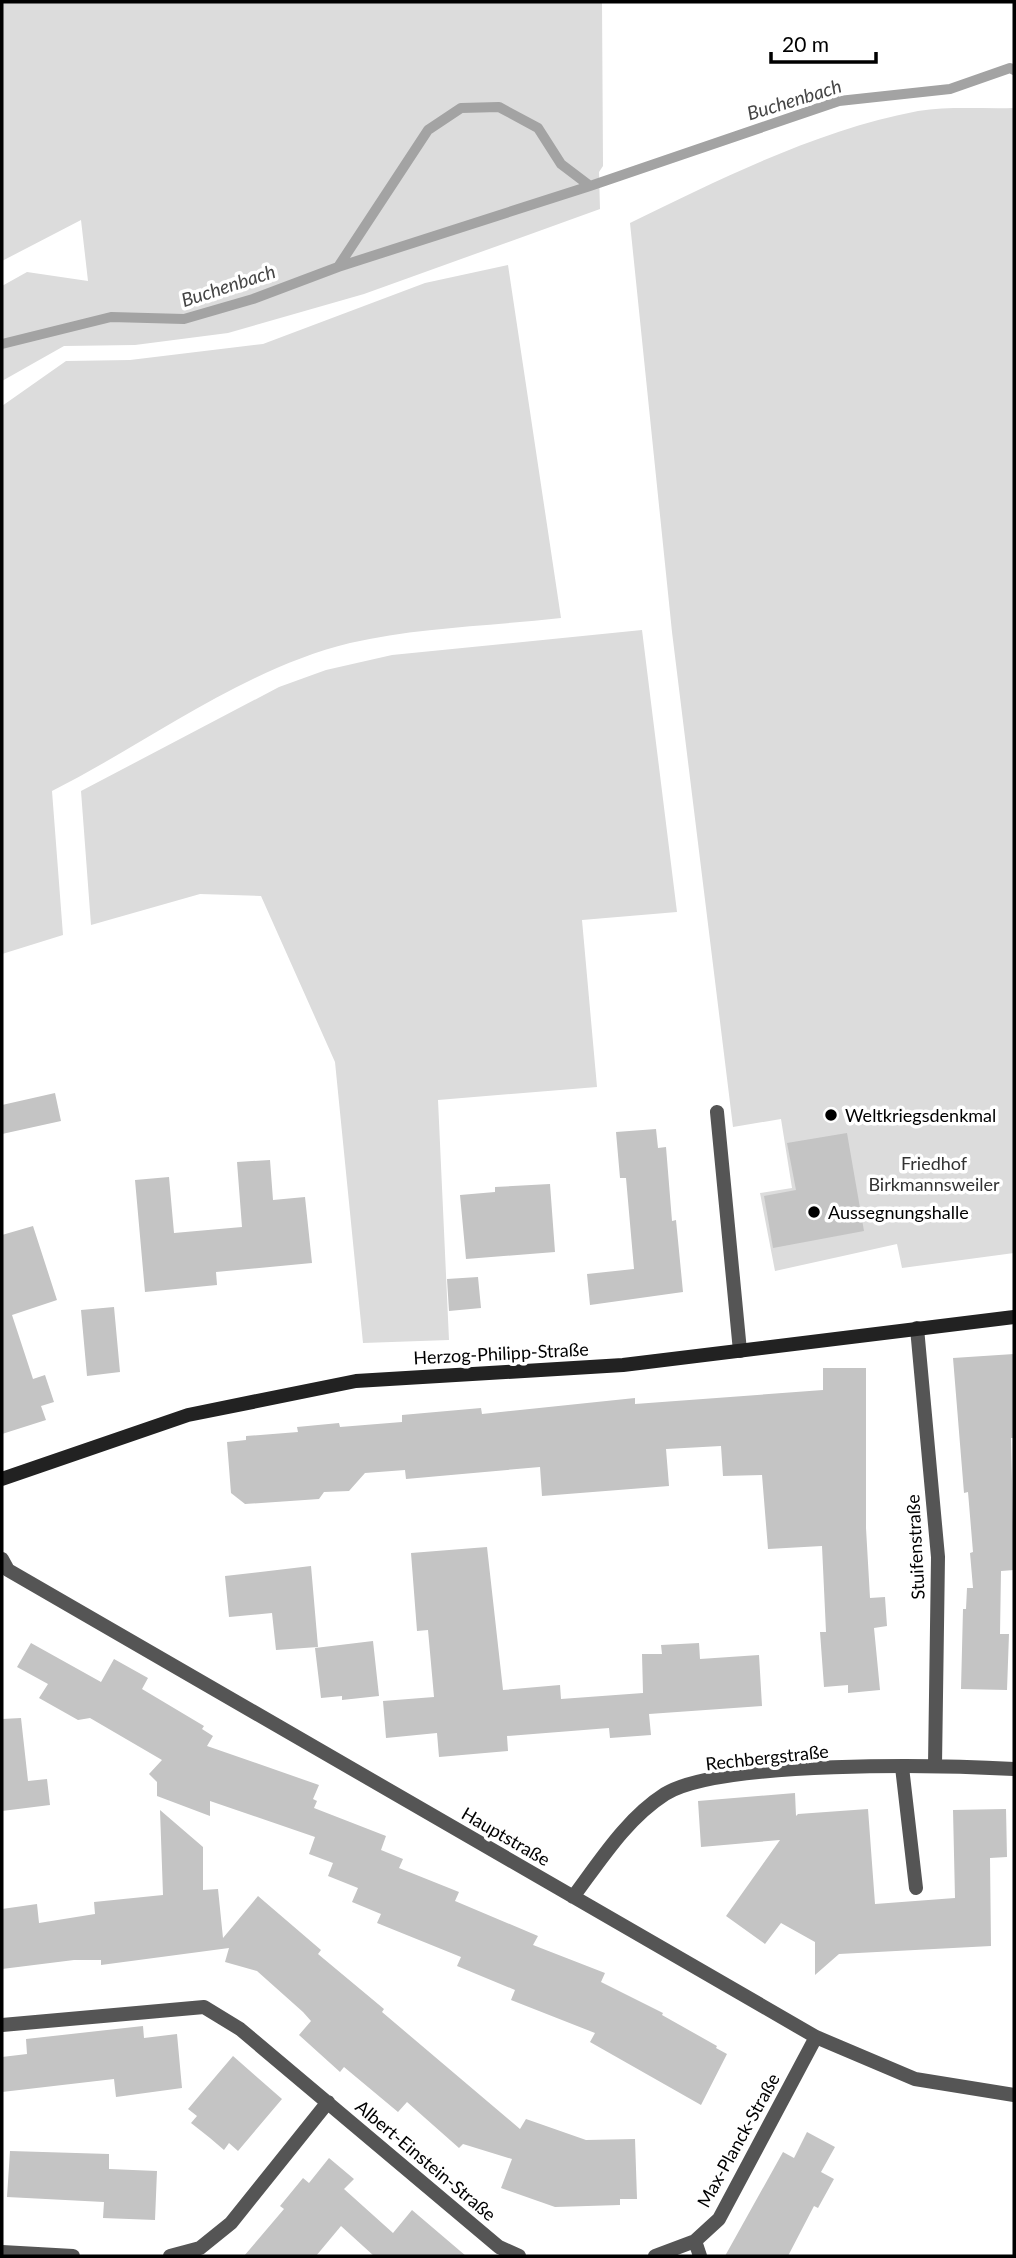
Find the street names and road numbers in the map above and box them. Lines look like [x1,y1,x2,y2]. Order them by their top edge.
street label: Herzog-Philipp-Straße [413,1337,589,1369]
street label: Stuifenstraße [901,1494,929,1600]
street label: Rechbergstraße [704,1740,830,1774]
street label: Hauptstraße [458,1802,554,1870]
street label: Max-Planck-Straße [692,2069,784,2211]
street label: Albert-Einstein-Straße [351,2095,501,2225]

